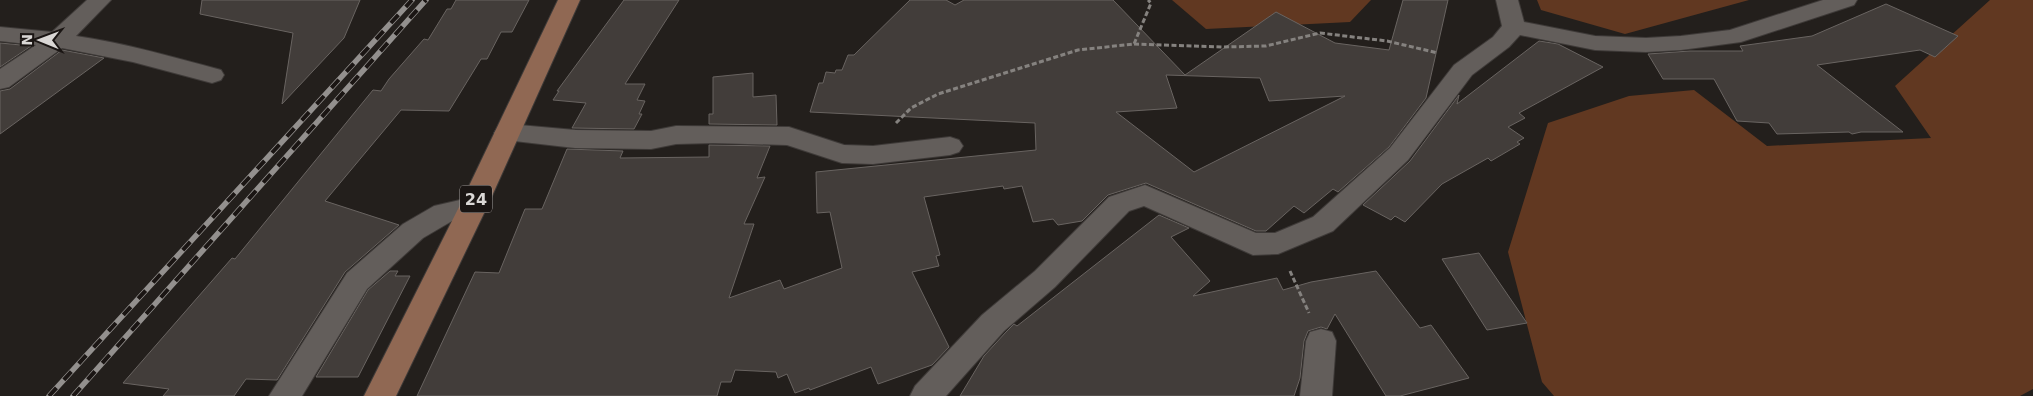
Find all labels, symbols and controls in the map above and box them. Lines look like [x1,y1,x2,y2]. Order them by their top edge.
north arrow [15,15,65,65]
text: N [19,34,35,46]
road number: 24 [460,185,492,212]

